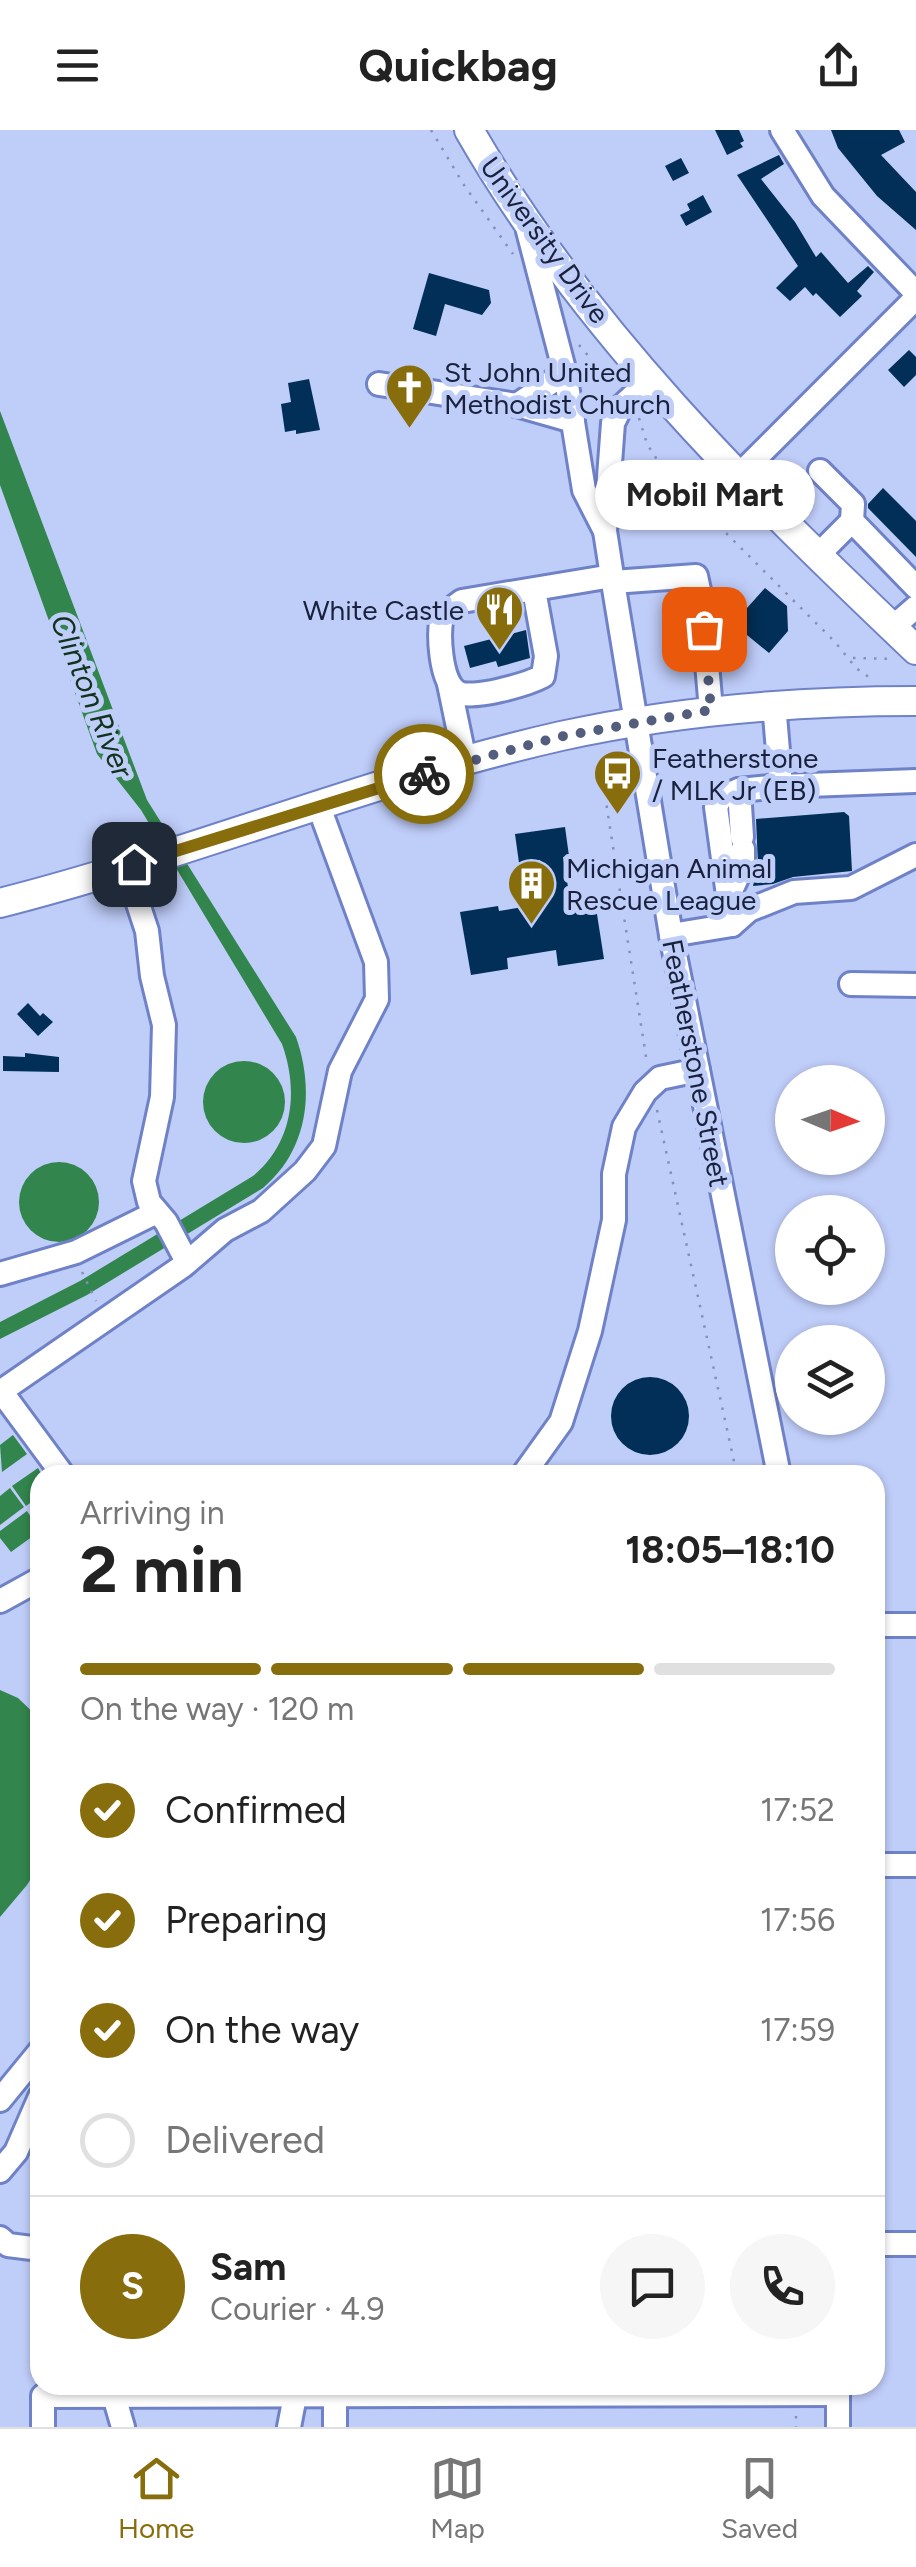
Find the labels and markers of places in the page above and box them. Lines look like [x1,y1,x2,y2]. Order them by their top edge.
place label: St John United Methodist Church [444,355,671,421]
church icon: St John United Methodist Church [383,362,435,430]
callout: Mobil Mart [594,459,814,529]
restaurant icon: White Castle [473,584,525,652]
pin [662,587,747,672]
place label: White Castle [303,593,464,627]
place label: Featherstone / MLK Jr (EB) [652,741,818,807]
bus stop icon: Featherstone / MLK Jr (EB) [591,748,643,816]
pin [92,822,177,907]
place label: Michigan Animal Rescue League [566,851,772,917]
building icon: Michigan Animal Rescue League [505,858,557,926]

